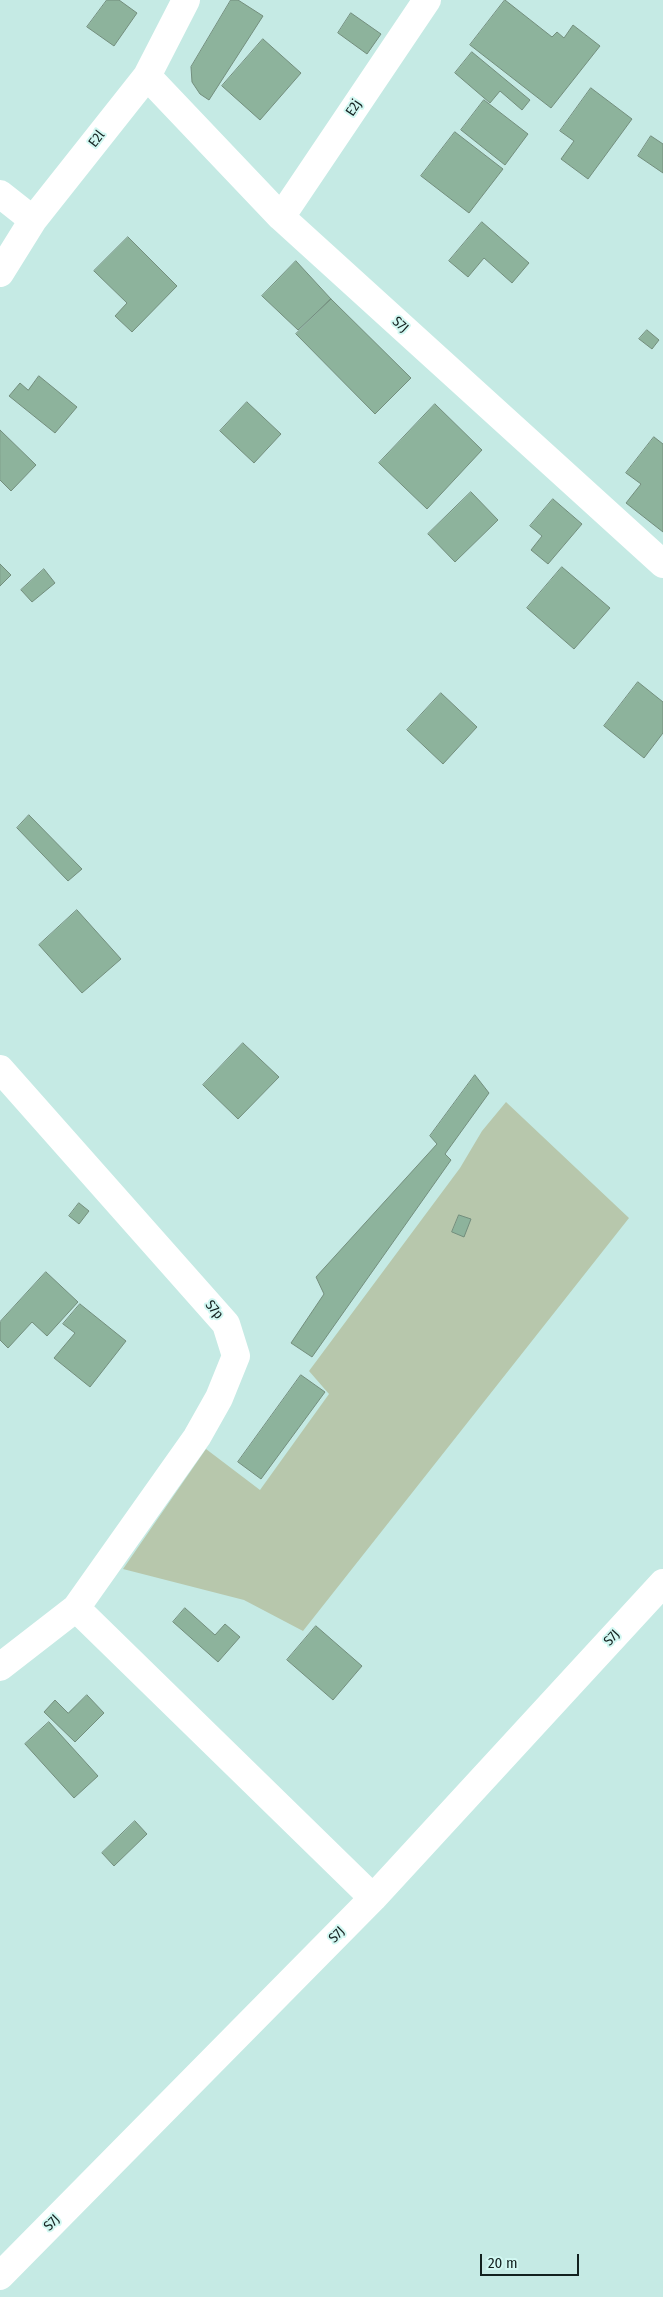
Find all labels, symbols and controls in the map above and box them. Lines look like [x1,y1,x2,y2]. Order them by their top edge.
street label: E2j [342,97,366,119]
street label: E2l [85,127,109,151]
street label: S7J [388,313,412,337]
street label: S7p [201,1297,227,1323]
street label: S7J [600,1626,624,1650]
street label: S7J [325,1923,349,1947]
street label: S7J [40,2211,64,2235]
scale bar [483,2244,582,2276]
text: 20 m [488,2254,518,2272]

